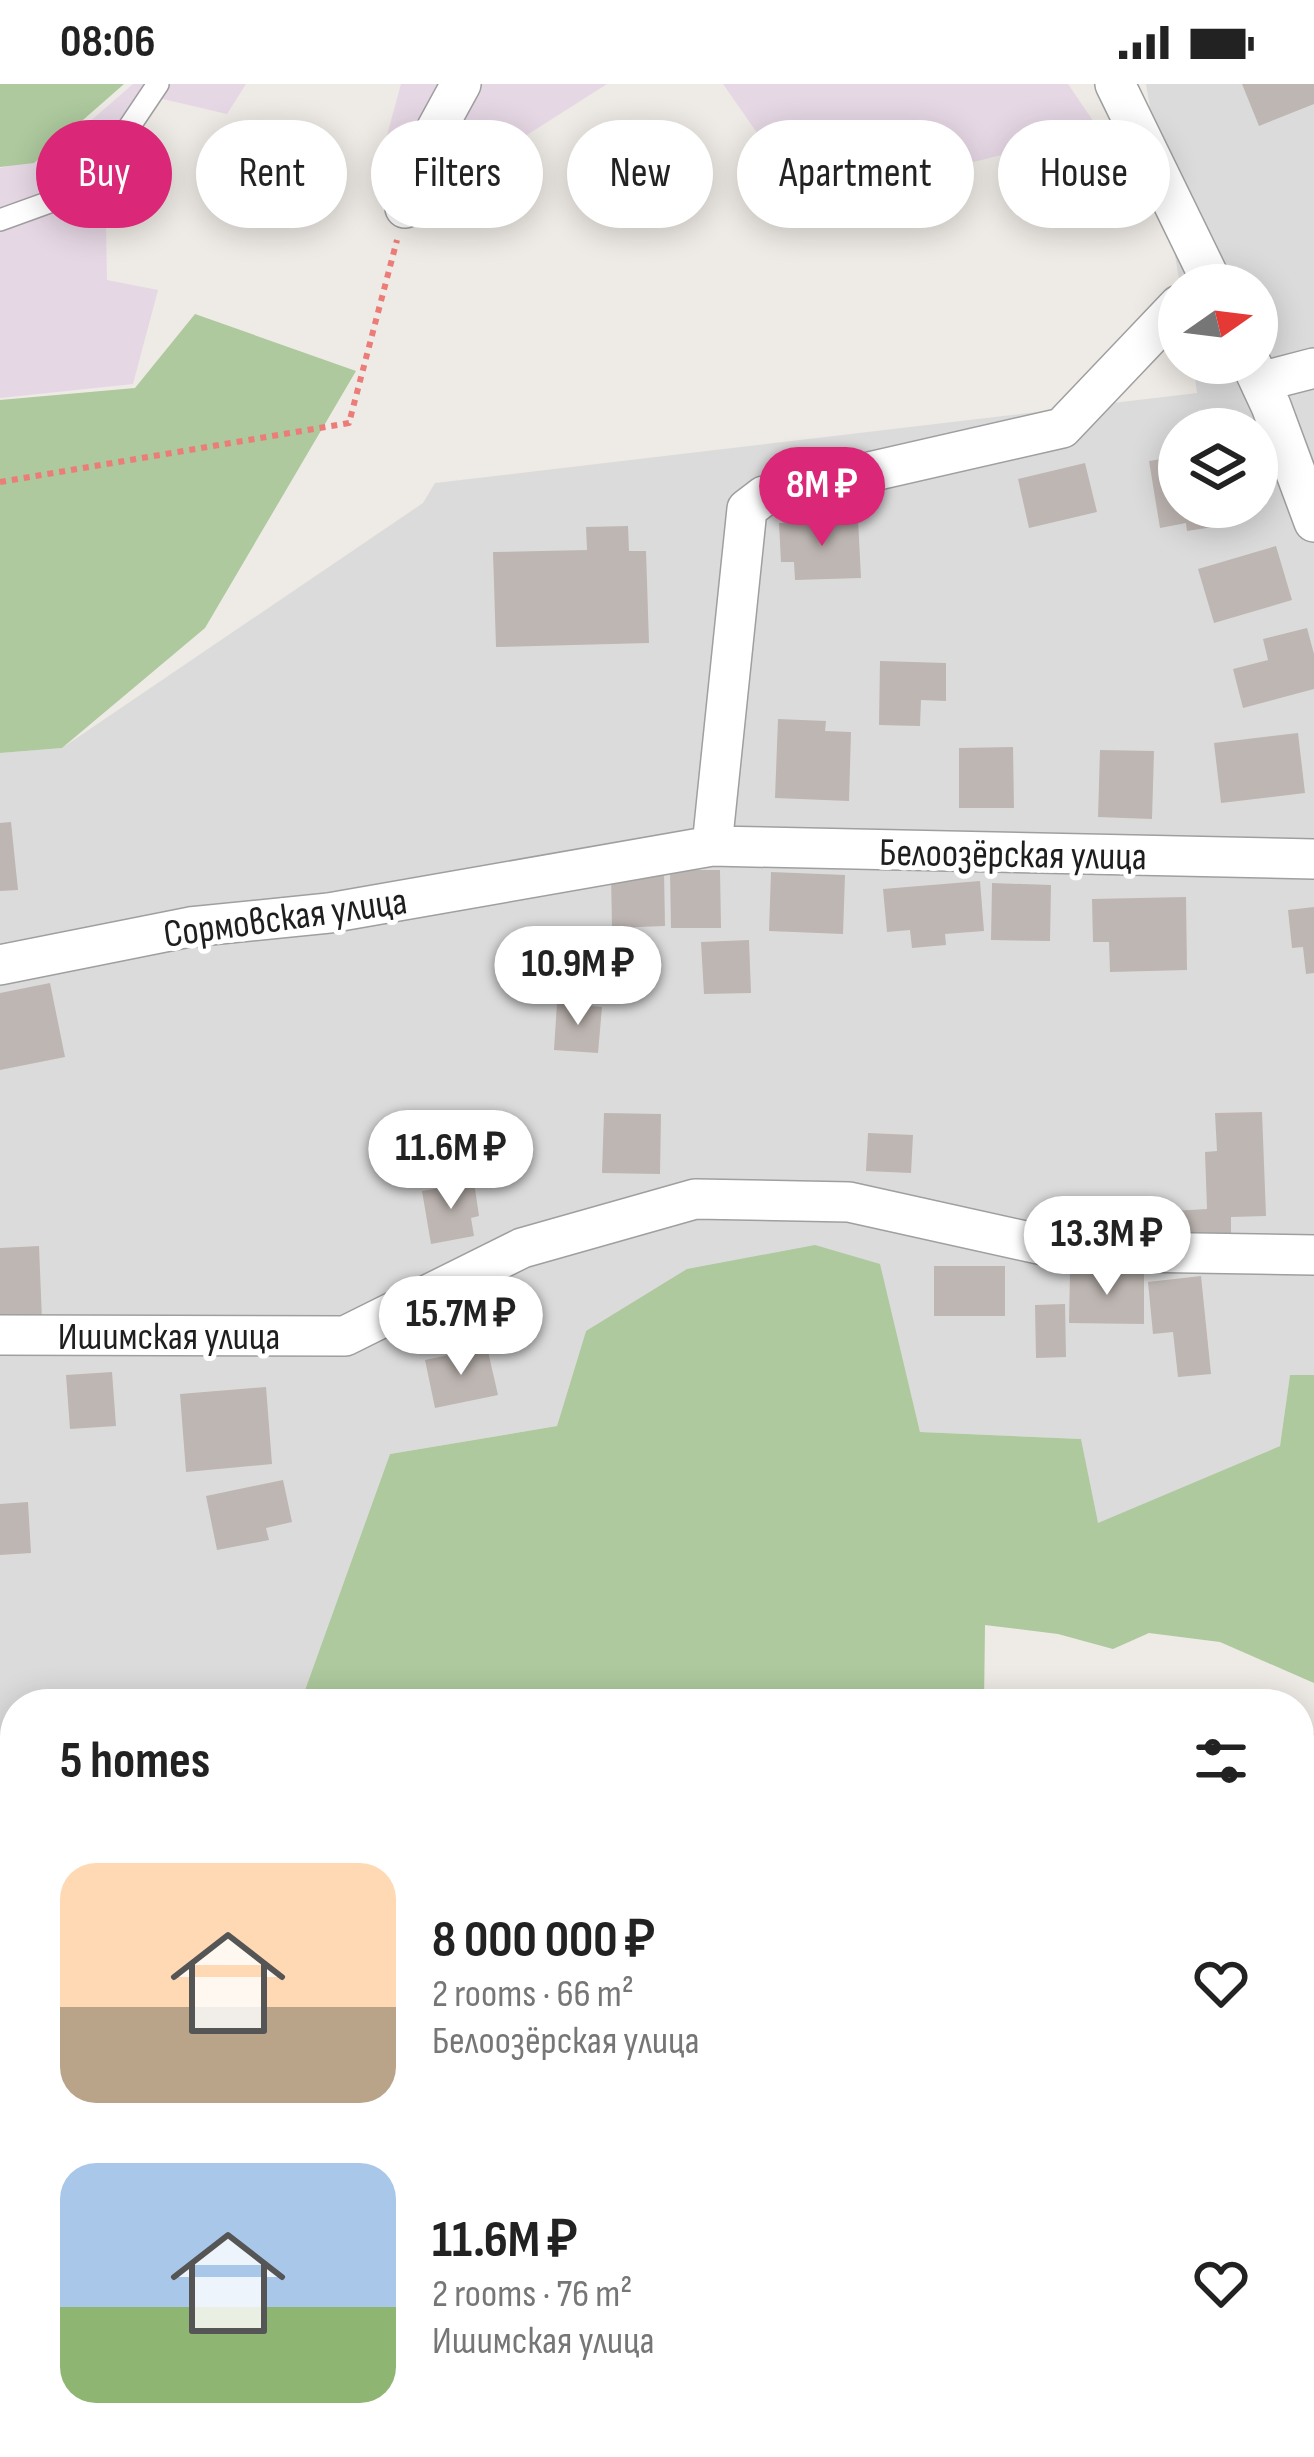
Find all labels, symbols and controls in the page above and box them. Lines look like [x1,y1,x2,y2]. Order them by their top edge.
text: 08:06 [60,15,155,70]
chip: Buy [36,120,172,228]
chip: Rent [196,120,347,228]
chip: Filters [371,120,543,228]
chip: New [567,120,713,228]
chip: Apartment [737,120,974,228]
chip: House [998,120,1170,228]
north arrow [1158,264,1278,384]
map controls [1158,264,1278,528]
button: layers [1158,408,1278,528]
pin: 8M ₽ [751,447,893,549]
text: 8M ₽ [786,462,858,509]
street label: Белоозёрская улица [879,830,1147,881]
street label: Сормовская улица [161,878,410,959]
pin: 10.9M ₽ [467,926,689,1028]
text: 10.9M ₽ [521,941,635,988]
pin: 11.6M ₽ [340,1110,562,1212]
text: 11.6M ₽ [395,1125,507,1172]
pin: 13.3M ₽ [996,1196,1218,1298]
text: 13.3M ₽ [1051,1211,1163,1258]
pin: 15.7M ₽ [350,1276,572,1378]
text: 15.7M ₽ [406,1291,516,1338]
street label: Ишимская улица [58,1314,280,1361]
icon: filters [1188,1728,1254,1794]
text: 5 homes [60,1731,210,1792]
text: 8 000 000 ₽ [432,1910,655,1971]
icon: home [156,1911,300,2055]
icon: heart [1188,1950,1254,2016]
text: 2 rooms · 66 m² [432,1971,634,2018]
text: Белоозёрская улица [432,2018,699,2065]
text: 11.6M ₽ [432,2210,578,2271]
icon: home [156,2211,300,2355]
icon: heart [1188,2250,1254,2316]
text: 2 rooms · 76 m² [432,2271,632,2318]
text: Ишимская улица [432,2318,655,2365]

